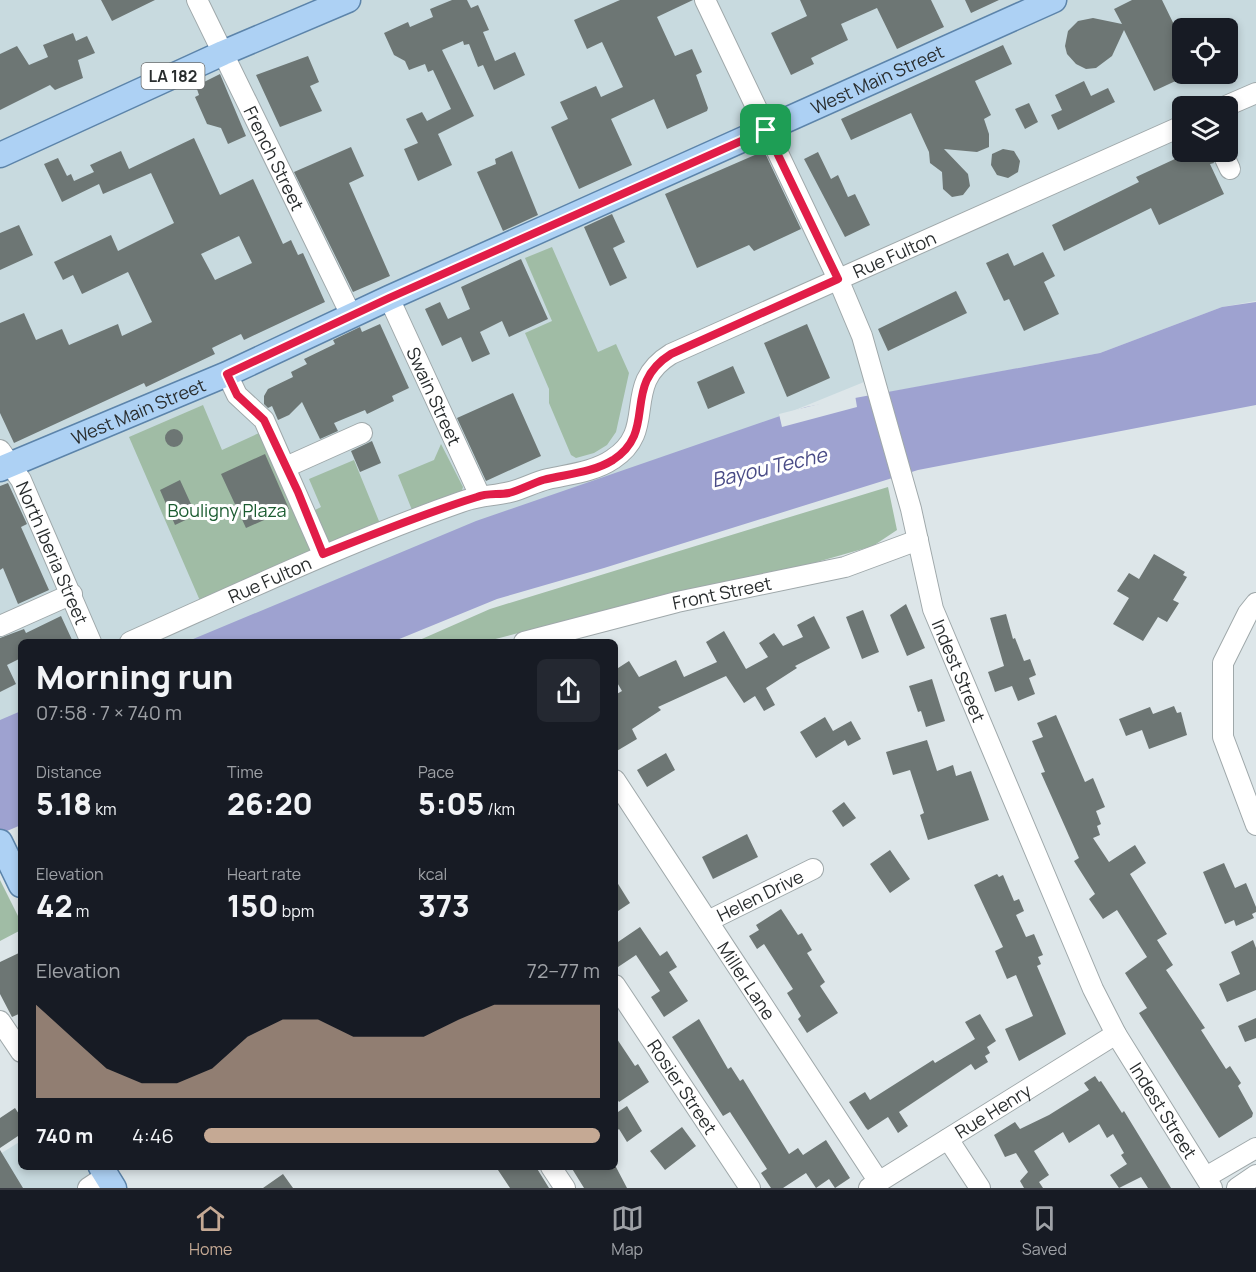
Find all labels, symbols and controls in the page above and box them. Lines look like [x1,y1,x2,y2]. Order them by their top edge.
map controls [1172,18,1238,162]
button: locate [1172,18,1238,84]
street label: West Main Street [807,39,947,119]
road number: LA 182 [142,63,204,89]
button: layers [1172,96,1238,162]
street label: French Street [239,102,310,214]
pin [740,104,791,155]
icon: arrive [749,113,782,146]
street label: Rue Fulton [849,225,940,283]
street label: Swain Street [401,343,467,449]
street label: West Main Street [68,372,209,450]
water label: Bayou Teche [709,440,830,493]
street label: North Iberia Street [11,478,94,628]
park label: Bouligny Plaza [168,498,286,522]
street label: Rue Fulton [224,551,315,608]
street label: Front Street [670,571,774,615]
street label: Indest Street [927,616,991,726]
text: Morning run [36,654,233,699]
button: share [537,659,600,722]
text: 07:58 · 7 × 740 m [36,699,182,726]
text: Distance [36,761,102,783]
text: Time [227,761,263,783]
text: Pace [418,761,454,783]
text: 5.18 [36,783,92,824]
text: 26:20 [227,783,313,824]
text: 5:05 [418,783,484,824]
text: km [92,798,117,820]
text: /km [484,798,515,820]
text: Elevation [36,863,104,885]
text: Heart rate [227,863,301,885]
text: kcal [418,863,447,885]
street label: Helen Drive [713,864,807,927]
text: 42 [36,885,73,926]
text: 150 [227,885,279,926]
text: 373 [418,885,470,926]
text: m [73,900,89,922]
text: bpm [279,900,314,922]
street label: Miller Lane [712,937,781,1024]
text: Elevation [36,957,120,984]
text: 72–77 m [527,957,600,984]
street label: Rosier Street [642,1035,723,1139]
street label: Indest Street [1125,1058,1203,1163]
street label: Rue Henry [950,1078,1036,1144]
text: 740 m [36,1122,93,1149]
text: 4:46 [132,1122,174,1149]
tab: Home [189,1202,232,1260]
tab: Map [611,1202,644,1260]
tab: Saved [1022,1202,1067,1260]

